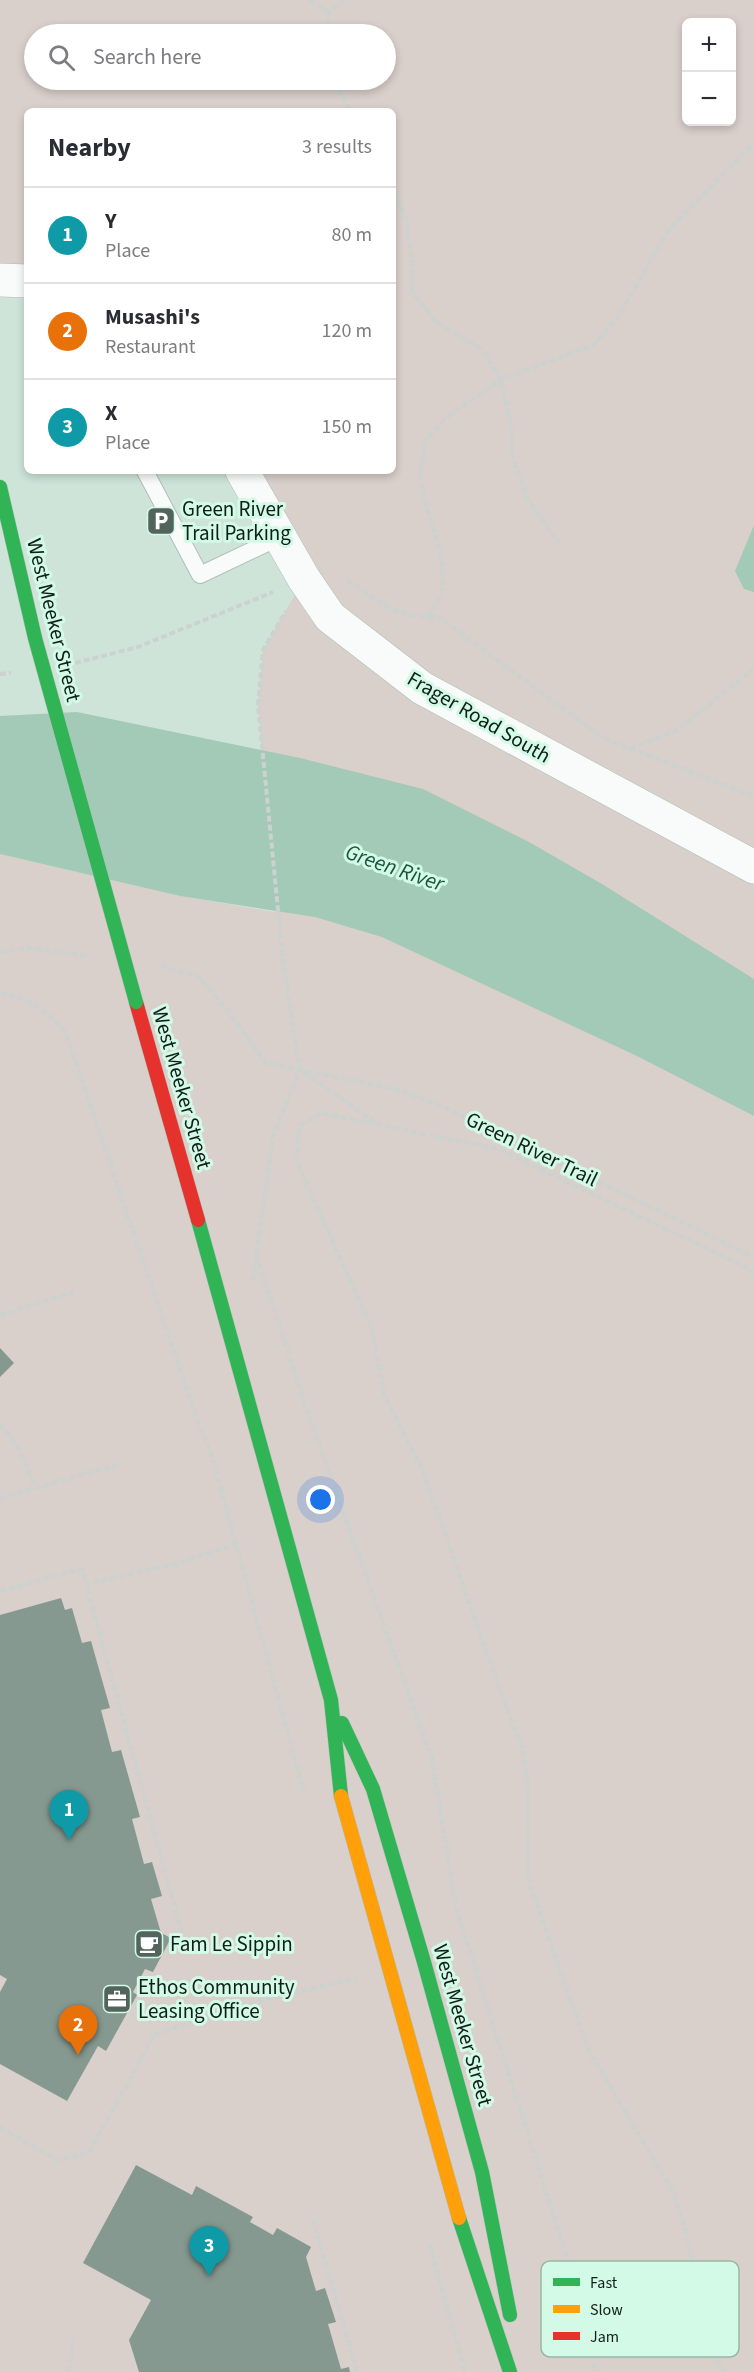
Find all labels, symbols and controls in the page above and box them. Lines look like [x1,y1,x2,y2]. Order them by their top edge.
map controls [682,18,736,126]
button: + [682,18,736,72]
search box [24,24,396,90]
icon: search [45,41,78,74]
text: Search here [93,41,201,73]
button: − [682,72,736,126]
text: Nearby [48,129,131,166]
text: 3 results [302,133,372,161]
text: Y [105,205,117,237]
text: 1 [62,221,73,249]
text: 80 m [332,221,372,249]
text: Place [105,237,150,265]
text: Musashi's [105,301,200,333]
text: 2 [62,317,73,345]
text: 120 m [322,317,372,345]
text: Restaurant [105,333,196,361]
text: X [105,397,117,429]
text: 3 [62,413,73,441]
text: 150 m [322,413,372,441]
text: Place [105,429,150,457]
place label: Green River Trail Parking [182,494,291,548]
parking icon: Green River Trail Parking [145,505,177,537]
street label: West Meeker Street [19,535,89,705]
street label: Frager Road South [402,664,556,770]
water label: Green River [341,836,450,900]
street label: West Meeker Street [145,1003,219,1173]
street label: Green River Trail [461,1104,603,1194]
your location [306,1485,335,1514]
pin: 1 [50,1790,88,1840]
cafe icon: Fam Le Sippin [133,1928,165,1960]
place label: Fam Le Sippin [170,1929,293,1959]
street label: West Meeker Street [426,1940,500,2110]
place label: Ethos Community Leasing Office [138,1972,295,2026]
office icon: Ethos Community Leasing Office [101,1983,133,2015]
pin: 2 [58,2006,98,2055]
pin: 3 [190,2226,228,2276]
legend [541,2261,739,2357]
text: Fast [590,2272,618,2294]
text: Slow [590,2299,623,2321]
text: Jam [590,2326,619,2348]

